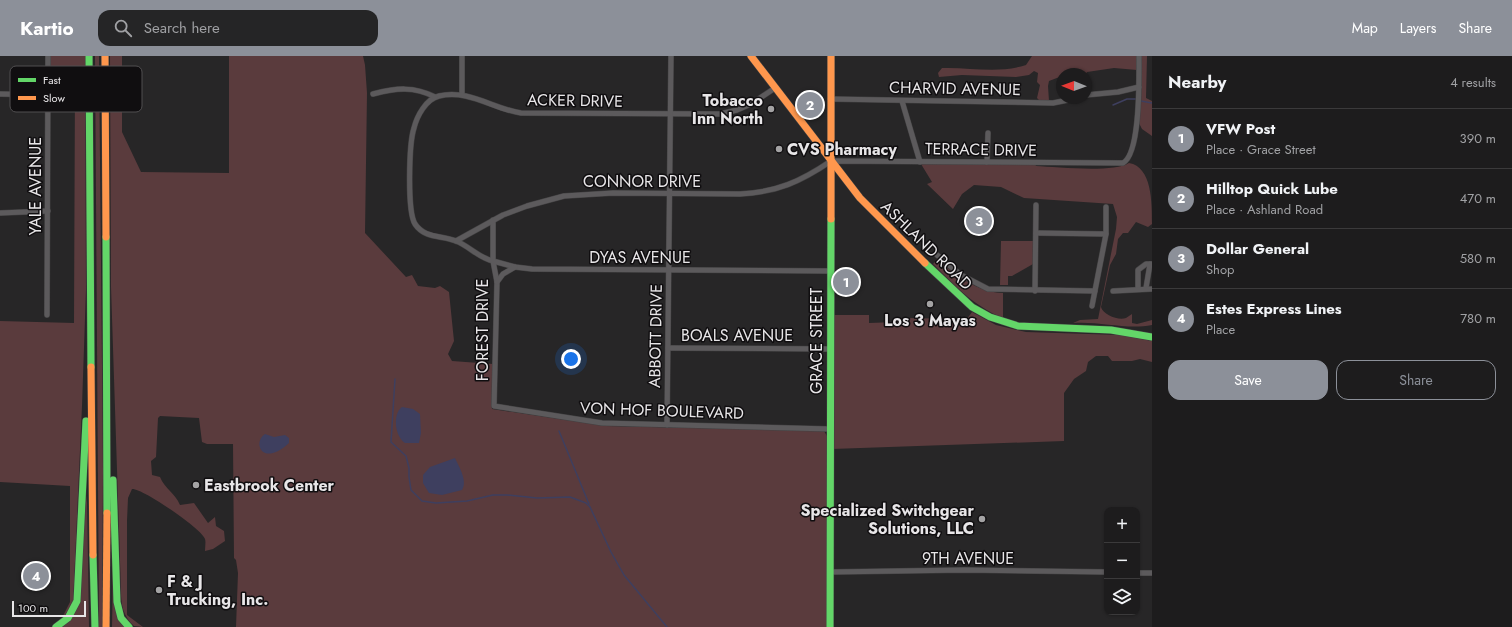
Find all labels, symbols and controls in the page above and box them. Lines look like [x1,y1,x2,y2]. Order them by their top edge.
search box [98,10,378,46]
text: Kartio [20,15,74,42]
icon: search [112,17,134,39]
text: Search here [144,17,220,39]
text: Map [1352,18,1378,38]
text: Layers [1400,18,1436,38]
text: Share [1458,18,1492,38]
legend [10,66,142,112]
north arrow [1056,68,1092,104]
text: Nearby [1168,70,1226,94]
text: Fast [43,72,61,88]
text: 4 results [1450,73,1496,92]
street label: CHARVID AVENUE [889,76,1021,101]
street label: ACKER DRIVE [527,88,623,113]
place label: Tobacco Inn North [692,89,763,130]
text: Slow [43,90,65,106]
pin: 2 [797,90,823,120]
marker: Tobacco Inn North [766,104,776,114]
text: VFW Post [1206,118,1275,140]
text: 1 [1178,129,1184,148]
text: 390 m [1460,129,1496,148]
street label: YALE AVENUE [24,137,47,235]
street label: TERRACE DRIVE [925,137,1037,162]
place label: CVS Pharmacy [787,138,897,161]
text: Place · Grace Street [1206,140,1316,159]
marker: CVS Pharmacy [774,144,784,154]
street label: CONNOR DRIVE [583,170,701,193]
text: Hilltop Quick Lube [1206,178,1338,200]
text: 2 [1177,189,1185,208]
text: 470 m [1460,189,1496,208]
street label: ASHLAND ROAD [876,196,978,295]
text: Place · Ashland Road [1206,200,1323,219]
pin: 3 [966,206,992,236]
text: Dollar General [1206,238,1309,260]
street label: DYAS AVENUE [589,246,691,269]
text: 3 [1177,249,1185,268]
text: 580 m [1460,249,1496,268]
text: Shop [1206,260,1234,279]
pin: 1 [833,267,859,297]
street label: FOREST DRIVE [471,279,494,381]
street label: ABBOTT DRIVE [643,284,668,388]
street label: GRACE STREET [805,287,828,394]
text: Estes Express Lines [1206,298,1342,320]
marker: Los 3 Mayas [925,299,935,309]
place label: Los 3 Mayas [884,309,976,332]
text: 4 [1176,309,1186,328]
text: 780 m [1460,309,1496,328]
text: Place [1206,320,1235,339]
street label: BOALS AVENUE [681,324,793,347]
your location [561,349,581,369]
button: Save [1168,360,1328,400]
button: Share [1336,360,1496,400]
street label: VON HOF BOULEVARD [580,396,744,425]
place label: Eastbrook Center [204,474,335,497]
marker: Eastbrook Center [191,480,201,490]
place label: Specialized Switchgear Solutions, LLC [801,499,974,540]
map controls [1104,507,1140,615]
button: + [1104,507,1140,543]
marker: Specialized Switchgear Solutions, LLC [977,514,987,524]
button: − [1104,543,1140,579]
street label: 9TH AVENUE [922,547,1014,570]
pin: 4 [23,561,49,591]
place label: F & J Trucking, Inc. [167,570,268,611]
button: layers [1104,579,1140,615]
marker: F & J Trucking, Inc. [154,585,164,595]
scale bar [12,599,86,618]
text: 100 m [18,600,48,616]

